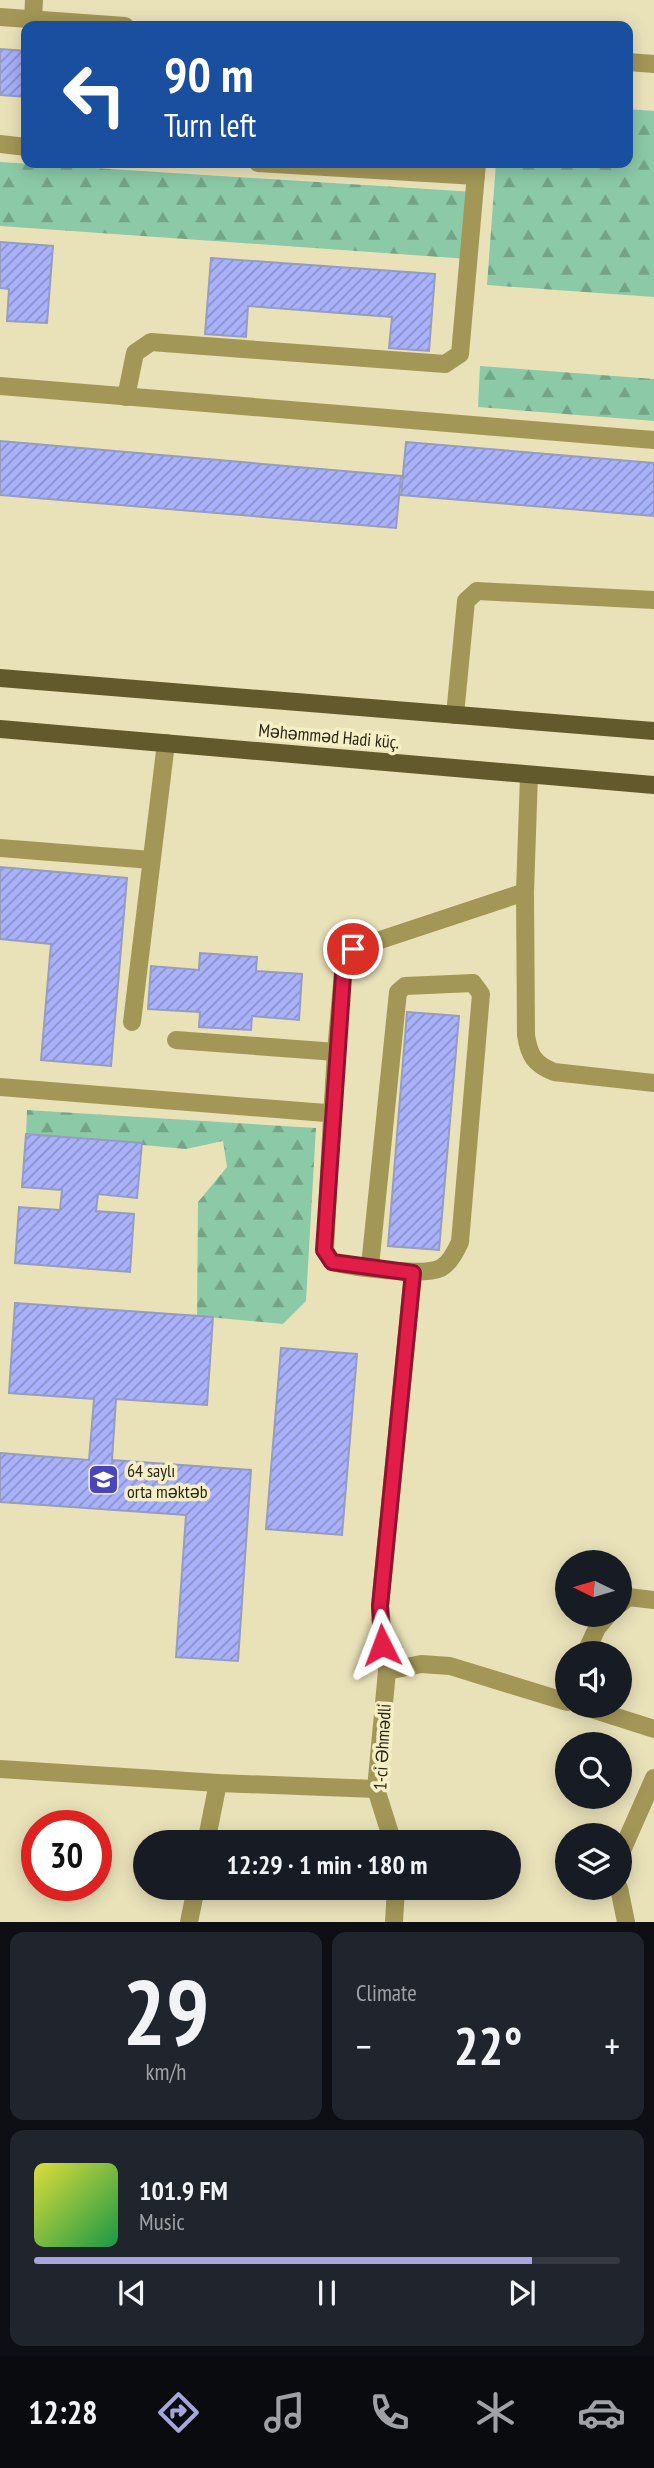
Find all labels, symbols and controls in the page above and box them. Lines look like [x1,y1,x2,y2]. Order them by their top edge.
text: 90 m [164,42,253,106]
icon: left [49,49,140,140]
text: Turn left [164,104,256,146]
street label: Məhəmməd Hadi küç. [258,718,400,754]
pin [323,919,383,979]
icon: arrive [334,930,372,968]
place label: 64 saylı orta məktəb [127,1459,208,1503]
school or university icon: 64 saylı orta məktəb [87,1463,121,1497]
north arrow [555,1550,632,1628]
map controls [555,1550,632,1900]
position arrow [345,1608,419,1682]
button: sound [555,1641,632,1718]
street label: 1-ci Əhmədli [368,1703,396,1791]
button: search [555,1732,632,1809]
speed limit sign: 30 [21,1810,112,1901]
button: layers [555,1823,632,1900]
text: 12:29 · 1 min · 180 m [227,1848,427,1881]
text: 29 [123,1952,210,2070]
text: Climate [356,1978,417,2007]
text: 22° [454,2012,522,2079]
text: − [356,2021,372,2070]
text: + [604,2021,620,2070]
text: km/h [146,2057,186,2086]
text: 101.9 FM [139,2174,228,2207]
text: Music [139,2207,185,2236]
icon: previous [113,2274,151,2312]
icon: pause [308,2274,346,2312]
icon: next [503,2274,541,2312]
icon: directions [154,2388,203,2437]
icon: music [260,2388,309,2437]
icon: phone [365,2388,414,2437]
icon: climate [471,2388,520,2437]
icon: car [577,2388,626,2437]
text: 12:28 [28,2391,98,2433]

